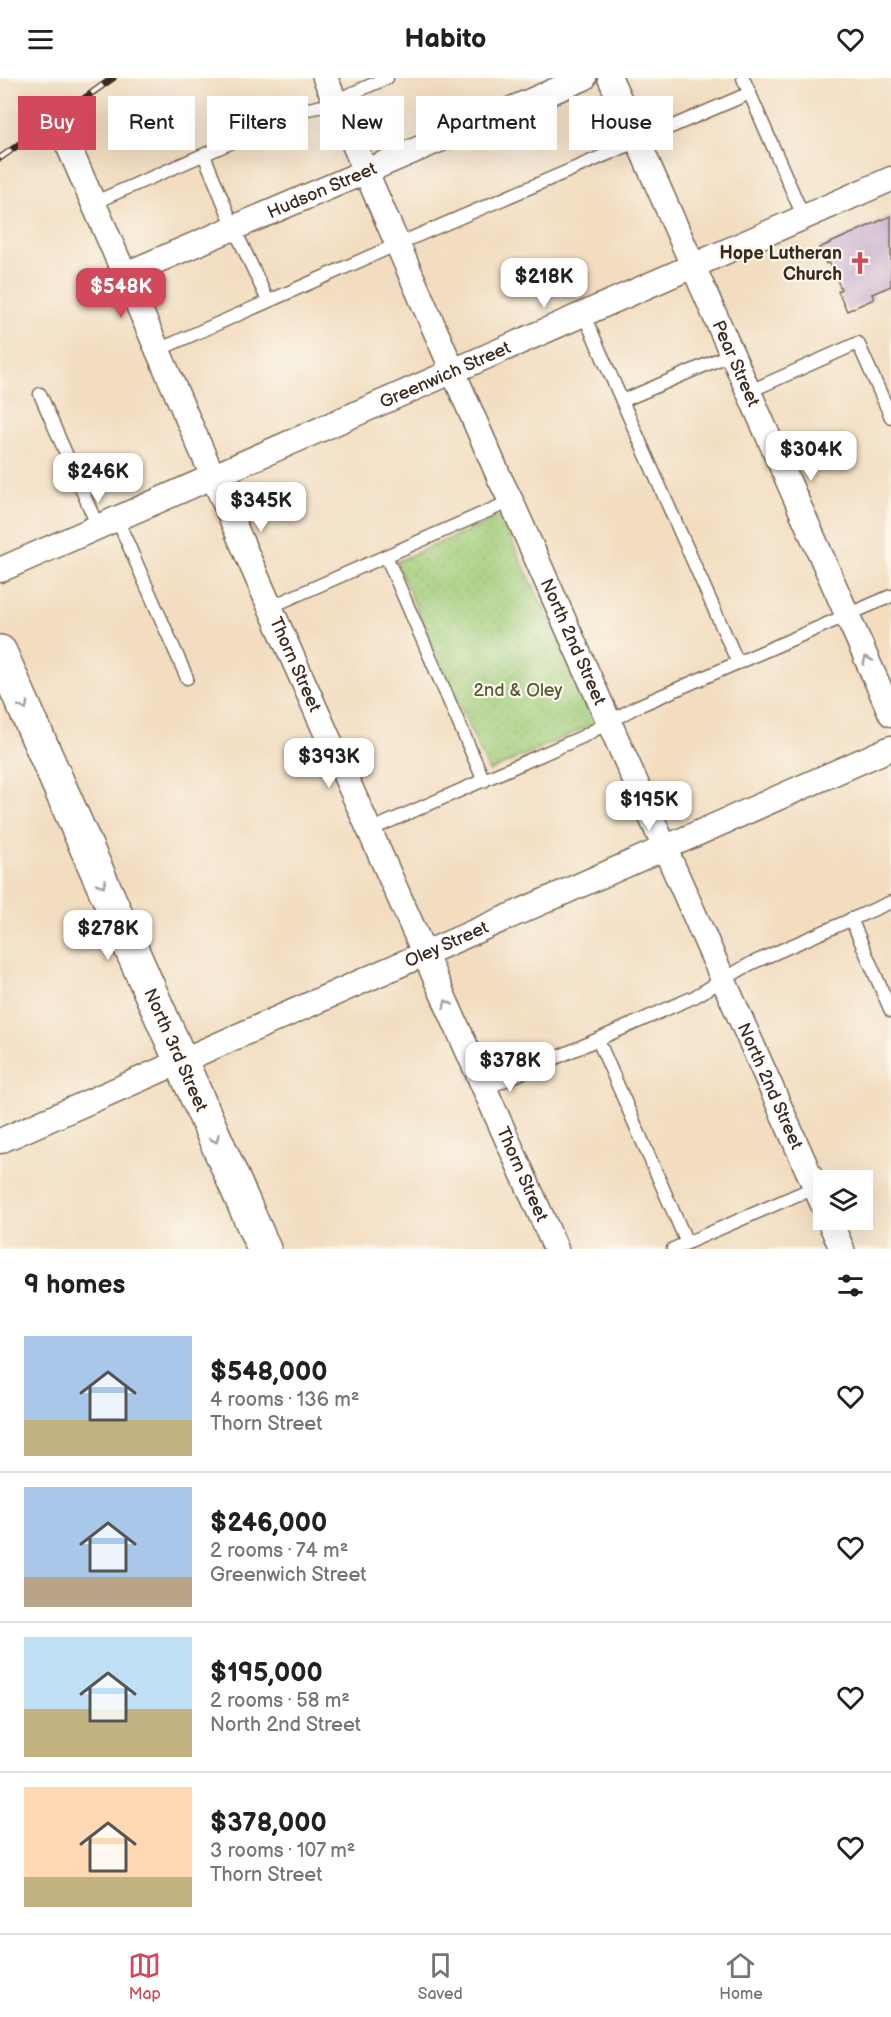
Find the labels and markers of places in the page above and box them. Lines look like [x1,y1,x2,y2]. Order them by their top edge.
place label: Hope Lutheran Church [719,243,842,285]
church icon: Hope Lutheran Church [847,250,873,276]
pin: $218K [502,258,586,309]
pin: $548K [79,268,163,319]
pin: $304K [769,431,853,482]
pin: $246K [56,453,140,504]
pin: $345K [219,482,303,533]
pin: $393K [287,738,371,789]
pin: $195K [607,781,691,832]
pin: $278K [66,910,150,961]
pin: $378K [468,1042,552,1093]

